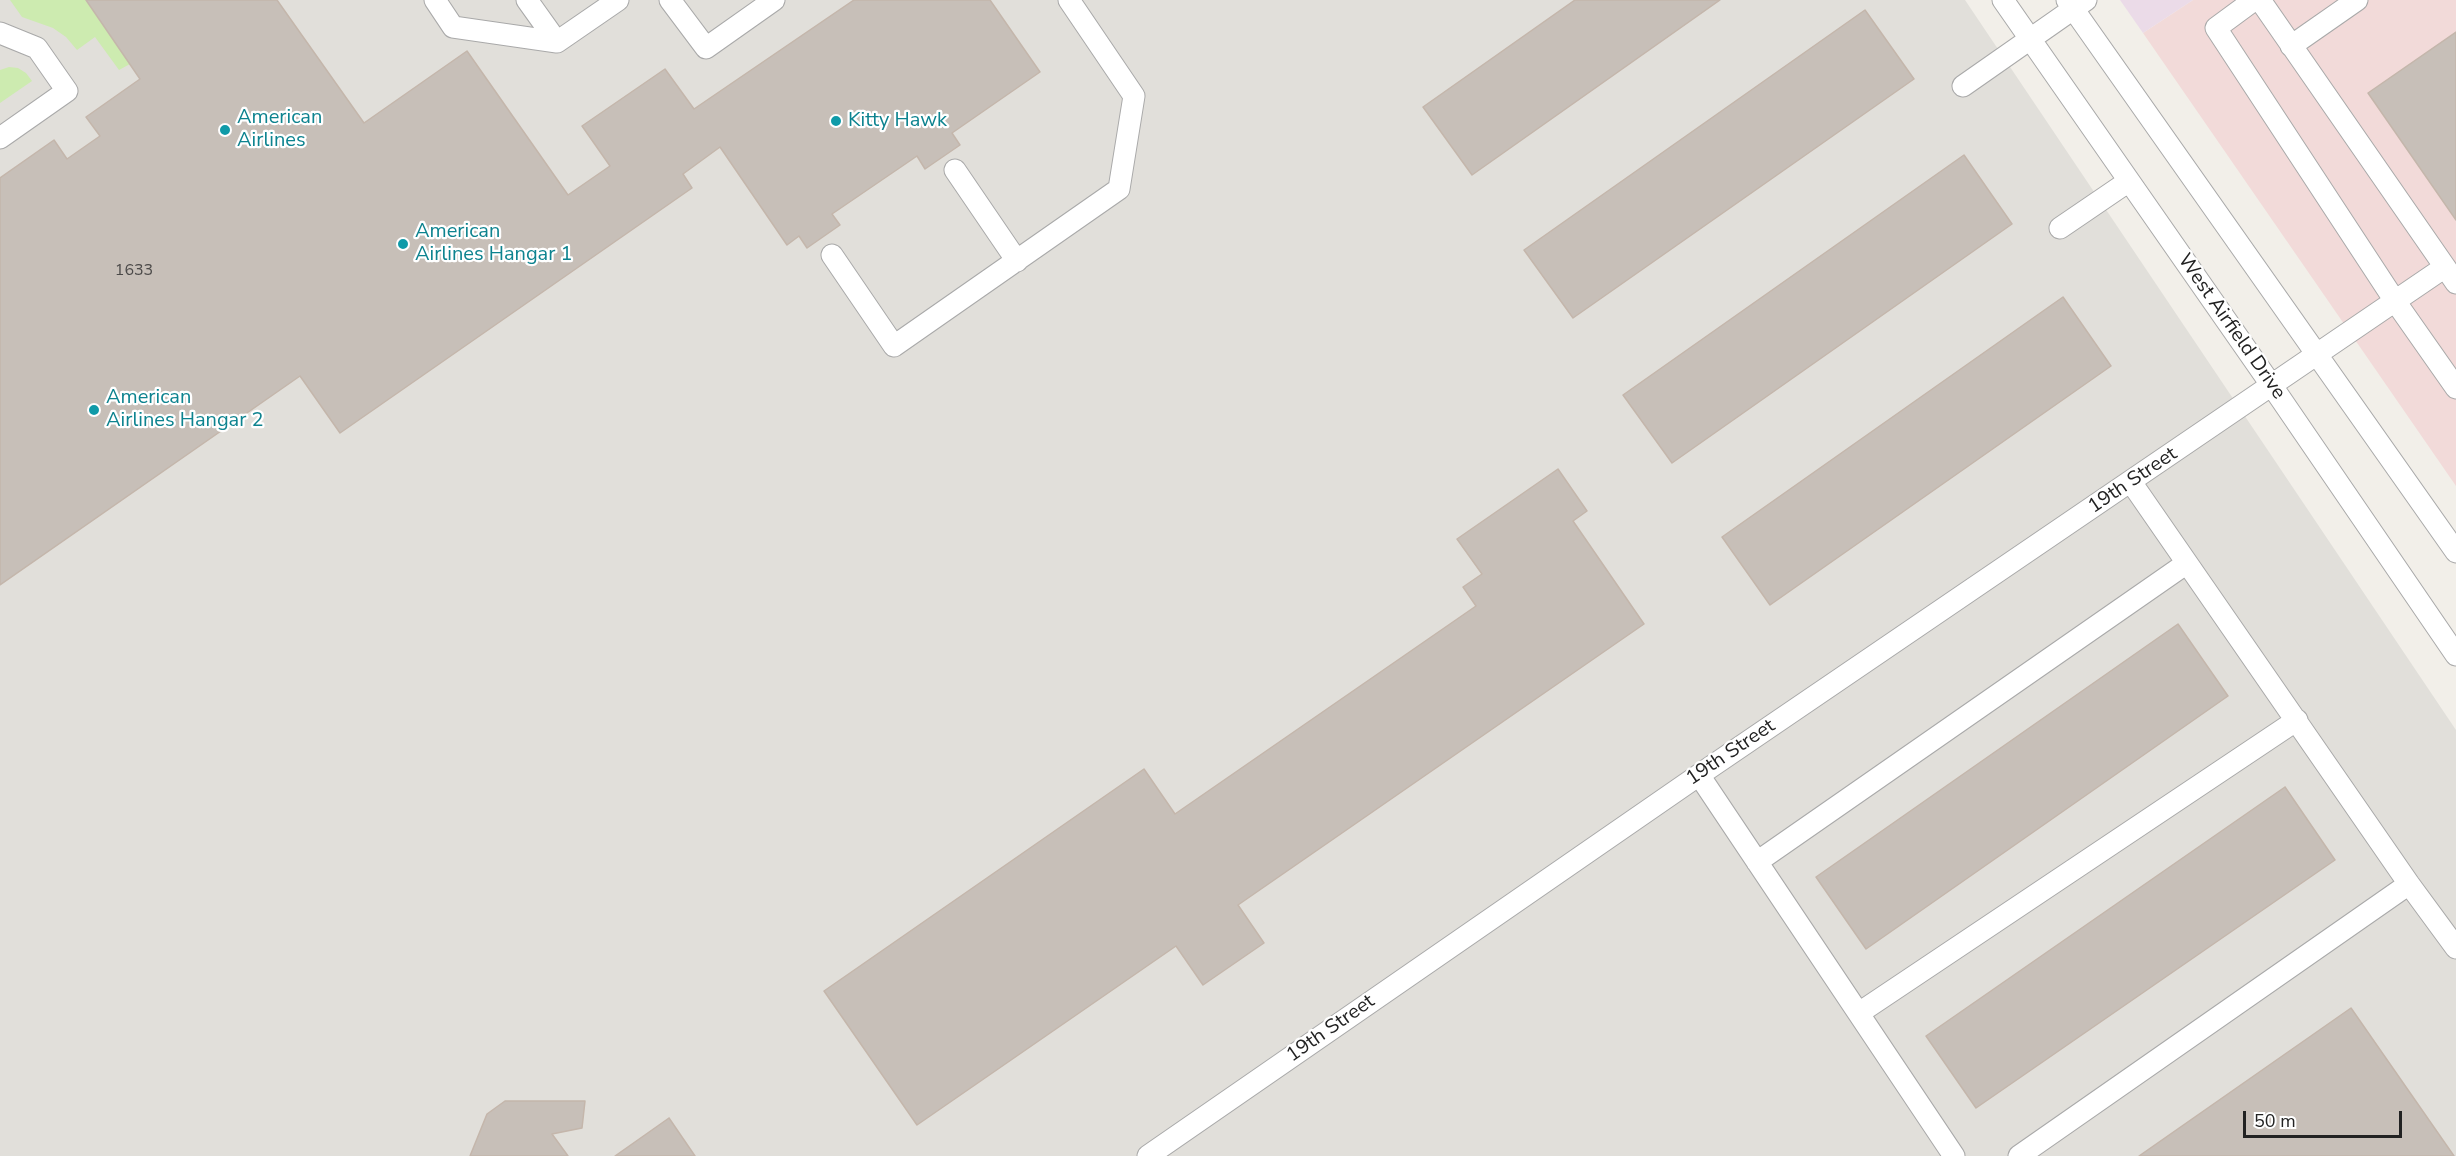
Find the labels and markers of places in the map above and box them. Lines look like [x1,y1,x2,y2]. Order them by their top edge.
place label: American Airlines [237,106,322,153]
place label: Kitty Hawk [848,109,947,133]
marker: Kitty Hawk [829,114,843,128]
marker: American Airlines [218,123,232,137]
place label: American Airlines Hangar 1 [415,220,572,267]
marker: American Airlines Hangar 1 [396,237,410,251]
place label: American Airlines Hangar 2 [106,386,263,433]
marker: American Airlines Hangar 2 [87,403,101,417]

